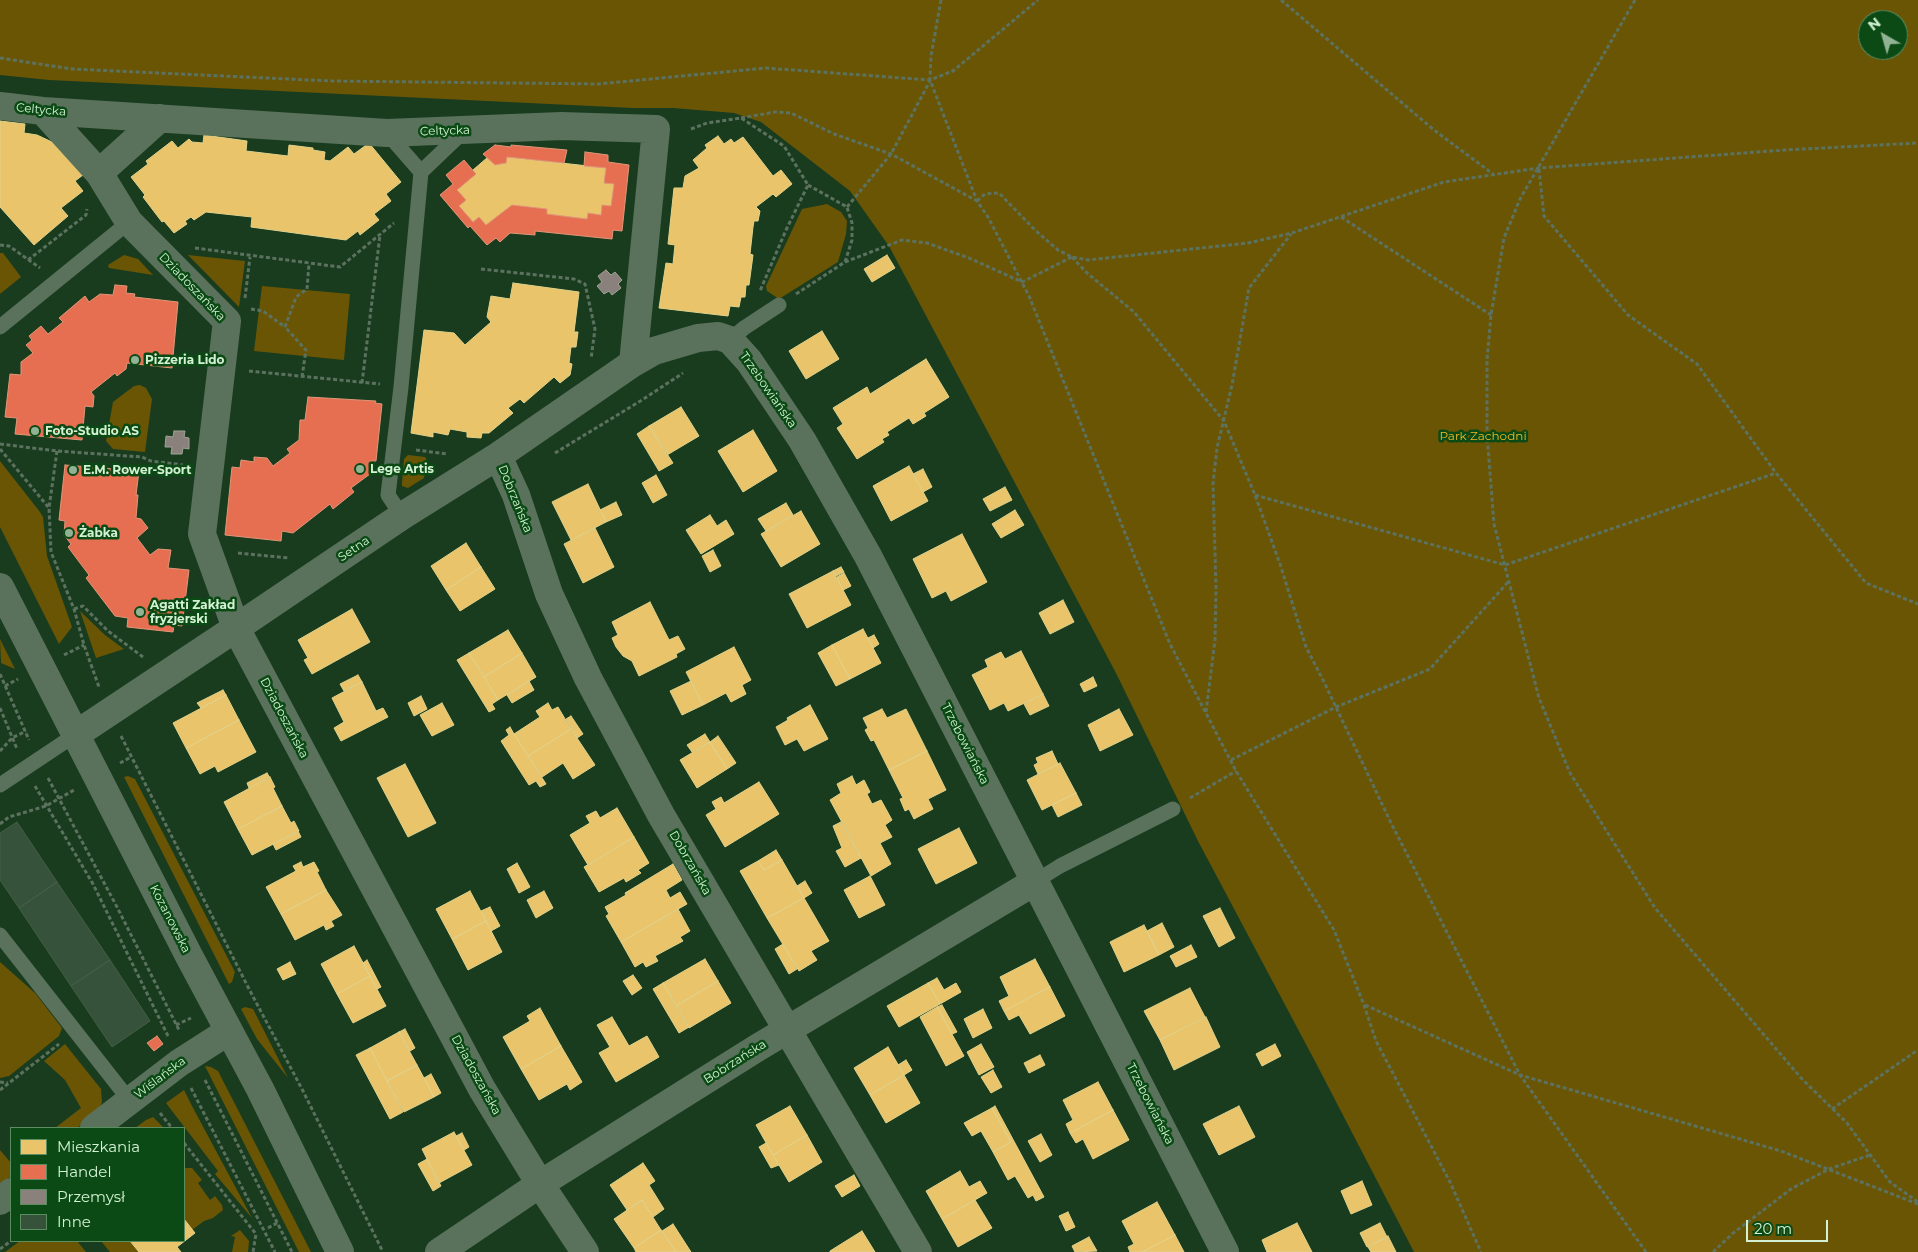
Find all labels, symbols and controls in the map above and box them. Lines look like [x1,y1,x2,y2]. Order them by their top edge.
north arrow [1858,10,1908,60]
text: N [1864,13,1884,35]
street label: Celtycka [15,101,67,119]
street label: Celtycka [420,123,470,139]
street label: Dziadoszańska [156,250,228,324]
street label: Trzebowiańska [737,349,799,431]
place label: Pizzeria Lido [145,353,224,367]
marker: Pizzeria Lido [129,354,141,366]
place label: Foto-Studio AS [45,424,139,438]
marker: Foto-Studio AS [29,425,41,437]
park label: Park Zachodni [1439,429,1527,443]
place label: Lege Artis [370,462,434,476]
place label: E.M. Rower-Sport [83,463,191,477]
marker: Lege Artis [354,463,366,475]
street label: Dobrzańska [495,463,535,535]
marker: E.M. Rower-Sport [67,464,79,476]
place label: Żabka [79,526,118,540]
marker: Żabka [63,527,75,539]
street label: Setna [336,533,372,565]
place label: Agatti Zakład fryzjerski [150,598,235,626]
marker: Agatti Zakład fryzjerski [134,606,146,618]
street label: Dziadoszańska [257,675,311,761]
street label: Trzebowiańska [938,701,992,787]
street label: Dobrzańska [666,828,714,898]
street label: Kozanowska [147,882,193,956]
street label: Dziadoszańska [448,1033,504,1117]
street label: Bobrzańska [701,1037,769,1087]
street label: Wiślańska [131,1054,189,1102]
street label: Trzebowiańska [1123,1061,1177,1147]
legend [10,1127,185,1242]
text: Mieszkania [57,1137,140,1156]
text: Handel [57,1162,111,1181]
text: Przemysł [57,1187,125,1206]
scale bar [1748,1210,1830,1242]
text: Inne [57,1212,91,1231]
text: 20 m [1754,1219,1792,1238]

